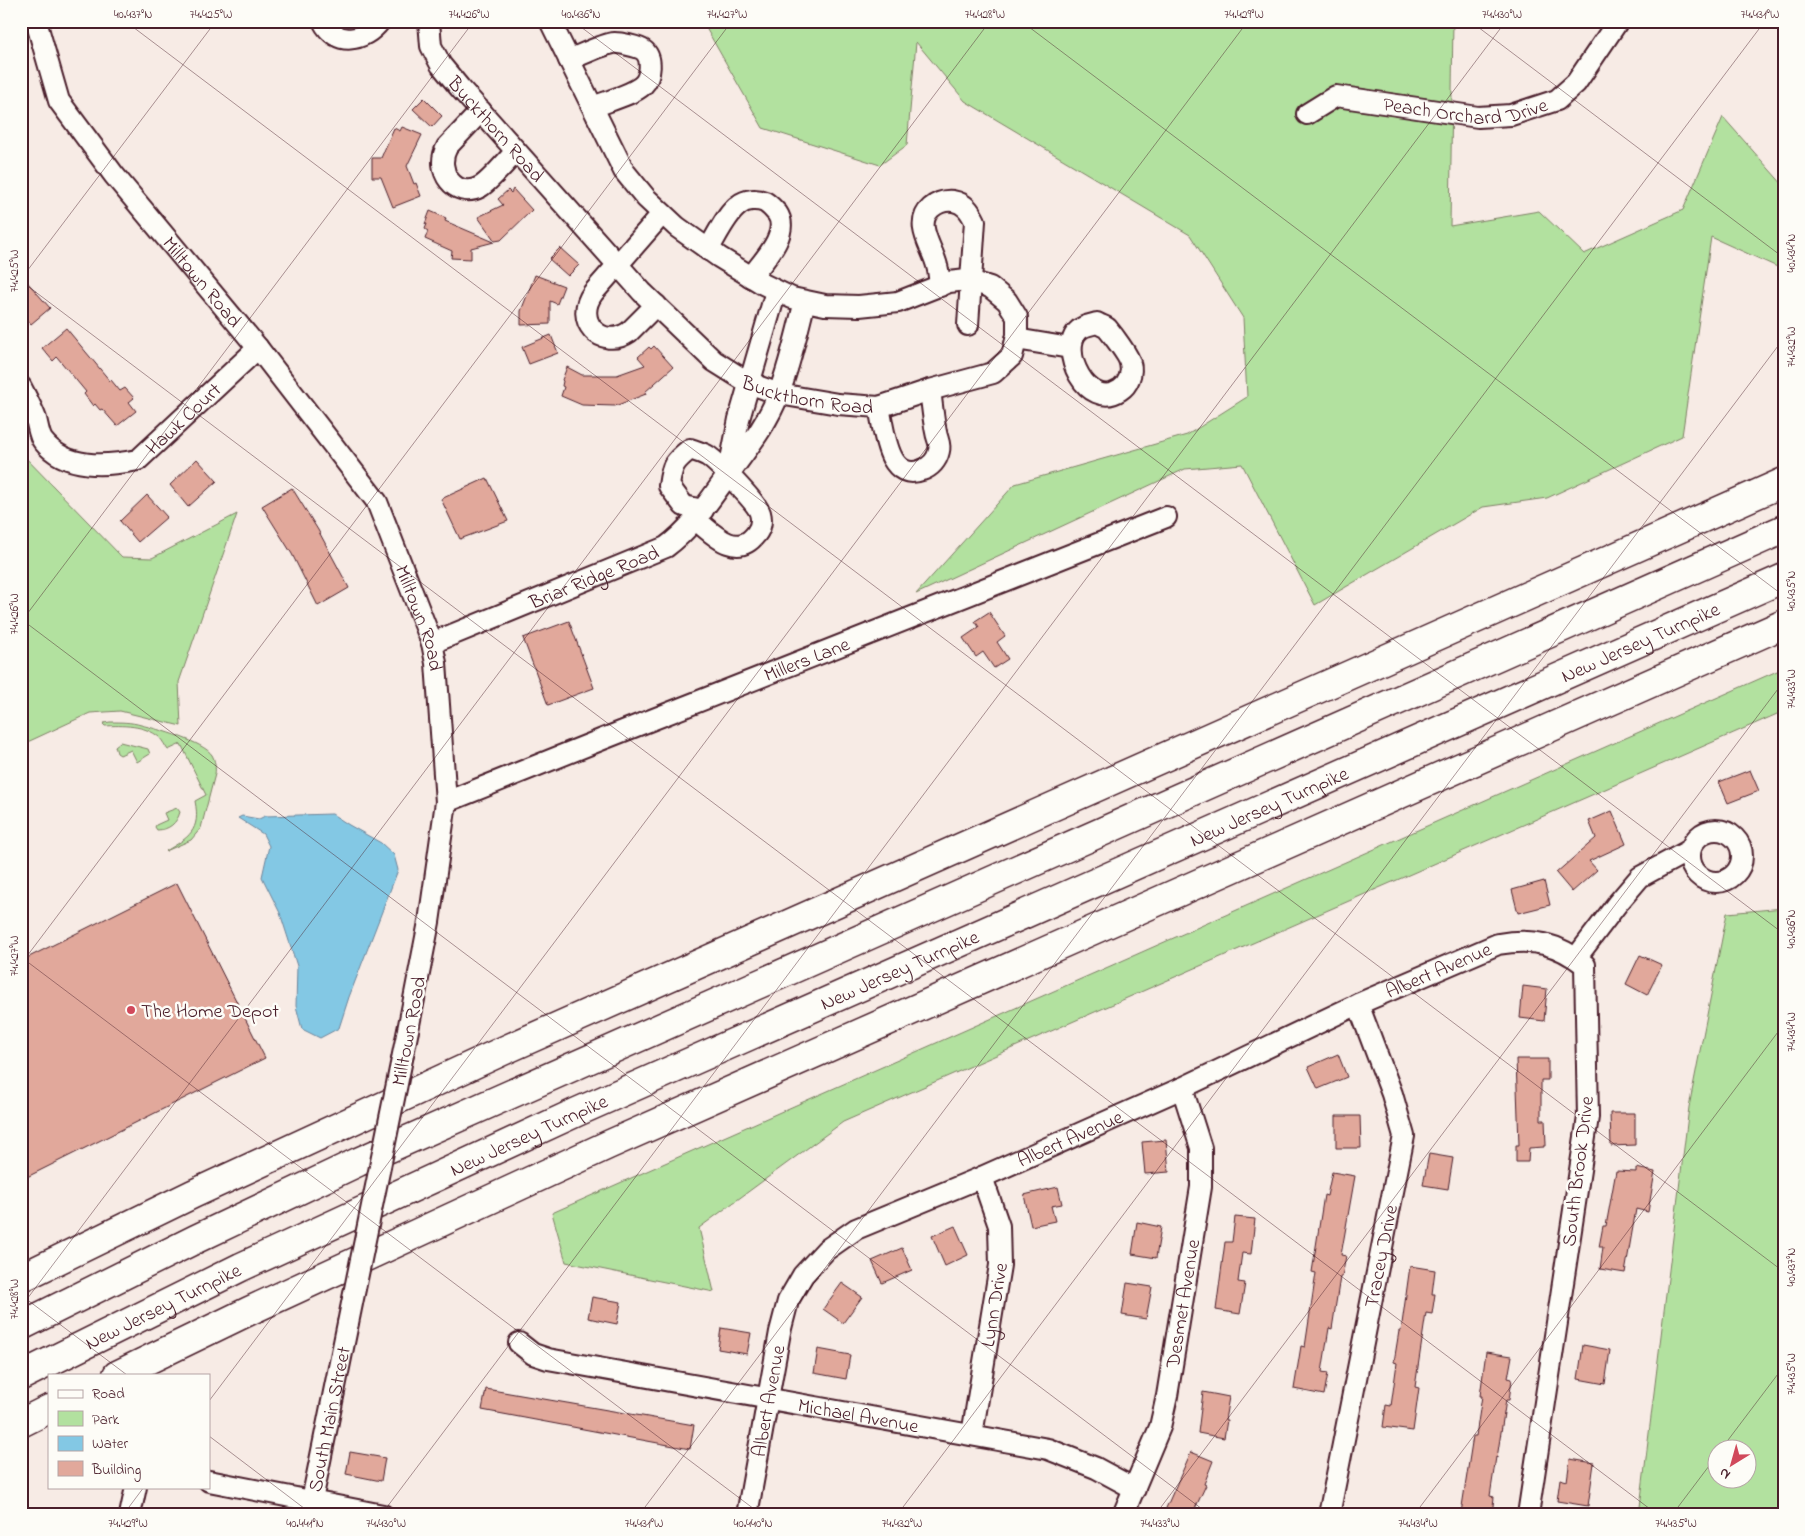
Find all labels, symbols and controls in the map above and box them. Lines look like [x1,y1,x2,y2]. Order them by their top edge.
text: 40.437°N [114,6,152,24]
text: 74.425°W [190,6,232,24]
text: 74.426°W [448,6,490,24]
text: 40.436°N [561,6,601,24]
text: 74.427°W [707,6,747,24]
text: 74.428°W [965,6,1005,24]
text: 74.429°W [1224,6,1264,24]
text: 74.430°W [1482,6,1522,24]
text: 74.431°W [1741,6,1779,24]
street label: Buckthorn Road [438,70,550,190]
street label: Peach Orchard Drive [1381,91,1552,134]
street label: Milltown Road [154,231,247,335]
text: 40.434°N [1783,234,1801,272]
text: 74.425°W [6,250,24,292]
text: 74.432°W [1783,327,1801,367]
street label: Buckthorn Road [736,369,874,424]
street label: Hawk Court [140,377,229,463]
street label: Briar Ridge Road [525,539,664,619]
street label: Milltown Road [386,561,449,672]
text: 40.435°N [1783,571,1801,611]
text: 74.426°W [6,593,24,635]
street label: New Jersey Turnpike [1557,596,1725,692]
street label: Millers Lane [760,631,855,691]
text: 74.433°W [1783,669,1801,709]
street label: New Jersey Turnpike [1186,760,1354,856]
text: 40.436°N [1783,909,1801,949]
street label: New Jersey Turnpike [816,924,984,1019]
text: 74.427°W [6,936,24,976]
street label: Albert Avenue [1381,936,1497,1008]
street label: Milltown Road [386,974,435,1089]
place label: The Home Depot [141,998,279,1027]
marker: The Home Depot [125,1004,137,1016]
text: 74.434°W [1783,1012,1801,1052]
street label: New Jersey Turnpike [446,1088,613,1186]
street label: South Brook Drive [1556,1094,1603,1248]
street label: Albert Avenue [1013,1104,1128,1176]
street label: Tracey Drive [1358,1203,1407,1310]
street label: Desmet Avenue [1160,1237,1209,1371]
text: 40.437°N [1783,1248,1801,1286]
street label: New Jersey Turnpike [81,1257,247,1359]
street label: Lynn Drive [975,1261,1017,1349]
text: 74.428°W [6,1279,24,1319]
street label: Albert Avenue [746,1343,794,1459]
street label: South Main Street [302,1344,360,1495]
text: 74.435°W [1783,1353,1801,1395]
legend [48,1374,210,1488]
text: Road [92,1383,125,1405]
street label: Michael Avenue [795,1392,921,1442]
text: Park [92,1409,120,1431]
text: Water [92,1433,128,1455]
north arrow [1708,1438,1758,1488]
text: Building [91,1459,141,1482]
text: N [1715,1462,1735,1484]
text: 74.429°W [108,1515,148,1533]
text: 40.441°N [286,1515,324,1533]
text: 74.430°W [366,1515,406,1533]
text: 74.431°W [625,1515,663,1533]
text: 40.440°N [734,1515,772,1533]
text: 74.432°W [882,1515,922,1533]
text: 74.433°W [1140,1515,1180,1533]
text: 74.434°W [1398,1515,1438,1533]
text: 74.435°W [1655,1515,1697,1533]

